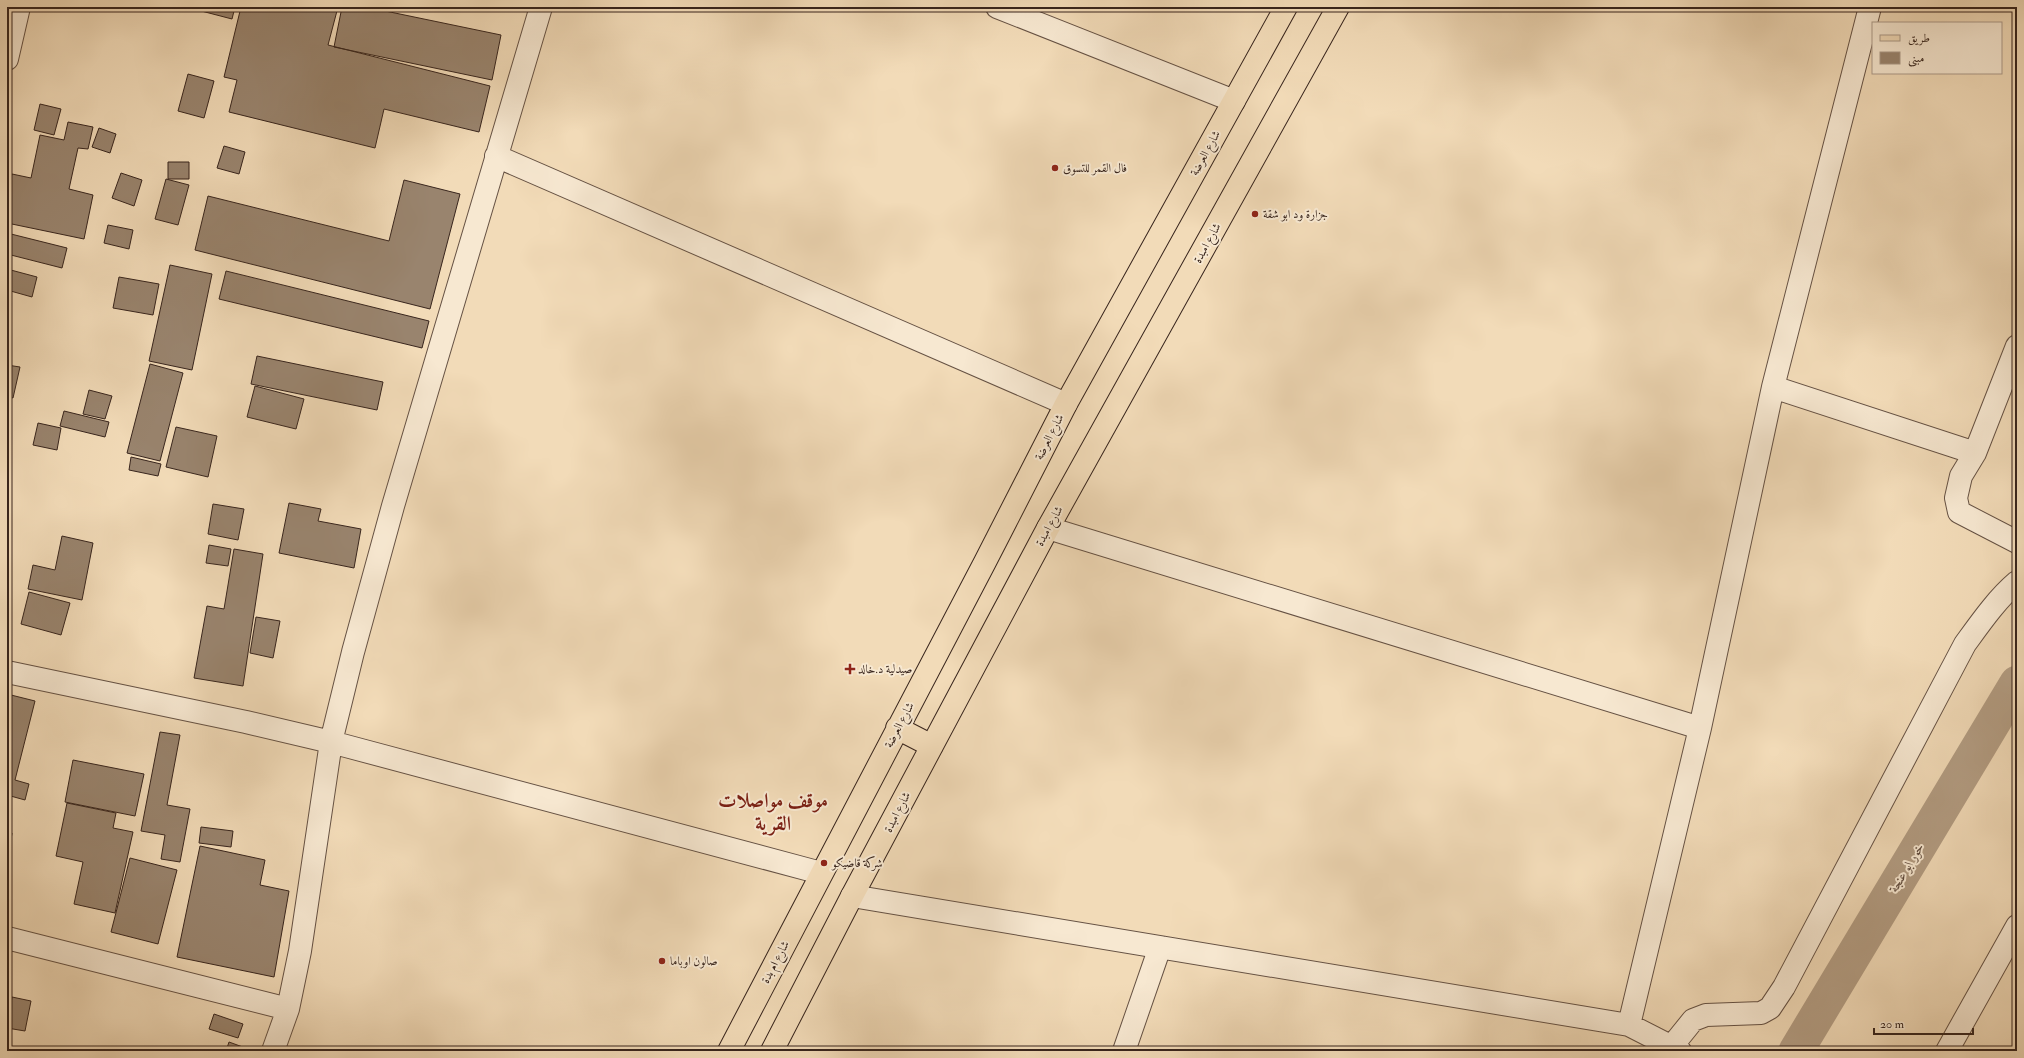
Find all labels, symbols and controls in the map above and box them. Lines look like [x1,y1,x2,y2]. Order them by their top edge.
legend [1872,22,2002,74]
text: طريق [1908,31,1930,46]
text: مبنى [1908,51,1924,67]
street label: شارع العرضة [1187,128,1227,180]
place label: فال القمر للتسوق [1063,161,1127,176]
marker: فال القمر للتسوق [1050,163,1060,173]
place label: جزارة ود ابو شقة [1263,207,1328,222]
marker: جزارة ود ابو شقة [1250,209,1260,219]
street label: شارع امبدة [1190,220,1227,267]
street label: شارع العرضة [1032,412,1070,464]
street label: شارع امبدة [1032,503,1069,550]
place label: صيدلية د.خالد [858,662,912,677]
marker: صيدلية د.خالد [845,664,855,674]
street label: شارع العرضة [881,700,920,752]
district label: موقف مواصلات القرية [718,788,828,836]
street label: شارع امبدة [881,789,917,836]
water label: خور ابو عنجة [1885,840,1928,896]
place label: شركة قاضيكو [831,855,883,871]
marker: شركة قاضيكو [819,858,829,868]
street label: شارع ام بدة [758,938,796,988]
place label: صالون اوباما [670,954,718,969]
marker: صالون اوباما [657,956,667,966]
scale bar [1874,1010,1973,1036]
text: 20 m [1880,1017,1905,1032]

